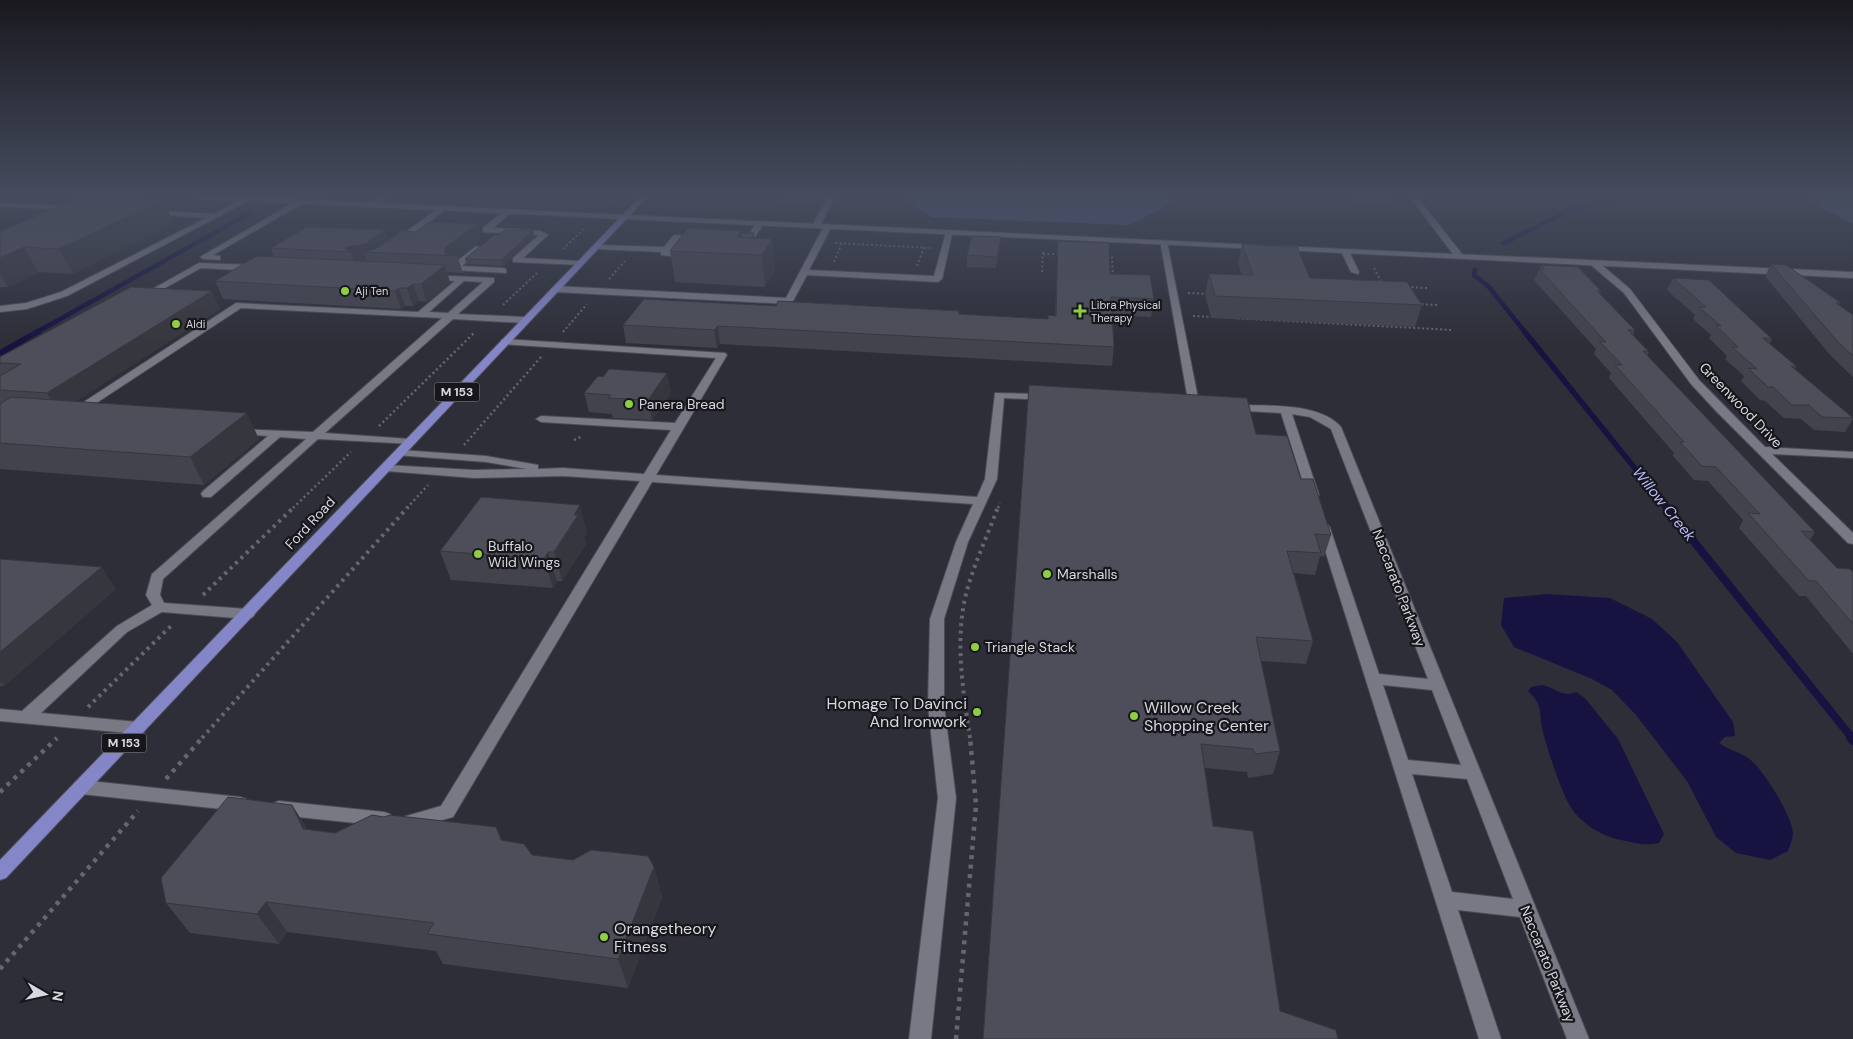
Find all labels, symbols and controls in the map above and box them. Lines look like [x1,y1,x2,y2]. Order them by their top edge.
place label: Aji Ten [355,284,388,298]
marker: Aji Ten [339,285,351,297]
place label: Libra Physical Therapy [1091,298,1161,325]
marker: Libra Physical Therapy [1073,304,1087,318]
place label: Aldi [186,317,205,331]
marker: Aldi [170,318,182,330]
street label: Greenwood Drive [1696,358,1786,452]
road number: M 153 [434,382,480,402]
place label: Panera Bread [639,395,725,413]
marker: Panera Bread [623,398,635,410]
water label: Willow Creek [1628,463,1700,546]
street label: Ford Road [281,493,339,553]
street label: Naccarato Parkway [1368,527,1430,649]
place label: Buffalo Wild Wings [488,537,560,571]
marker: Buffalo Wild Wings [472,548,484,560]
place label: Marshalls [1057,565,1118,583]
marker: Marshalls [1041,568,1053,580]
place label: Triangle Stack [985,638,1075,656]
marker: Triangle Stack [969,641,981,653]
place label: Homage To Davinci And Ironwork [827,693,967,732]
place label: Willow Creek Shopping Center [1144,697,1269,736]
marker: Homage To Davinci And Ironwork [971,706,983,718]
marker: Willow Creek Shopping Center [1128,710,1140,722]
road number: M 153 [102,734,146,752]
street label: Naccarato Parkway [1516,903,1580,1025]
place label: Orangetheory Fitness [614,918,717,957]
marker: Orangetheory Fitness [598,931,610,943]
north arrow [20,969,70,1019]
text: N [48,990,68,1002]

